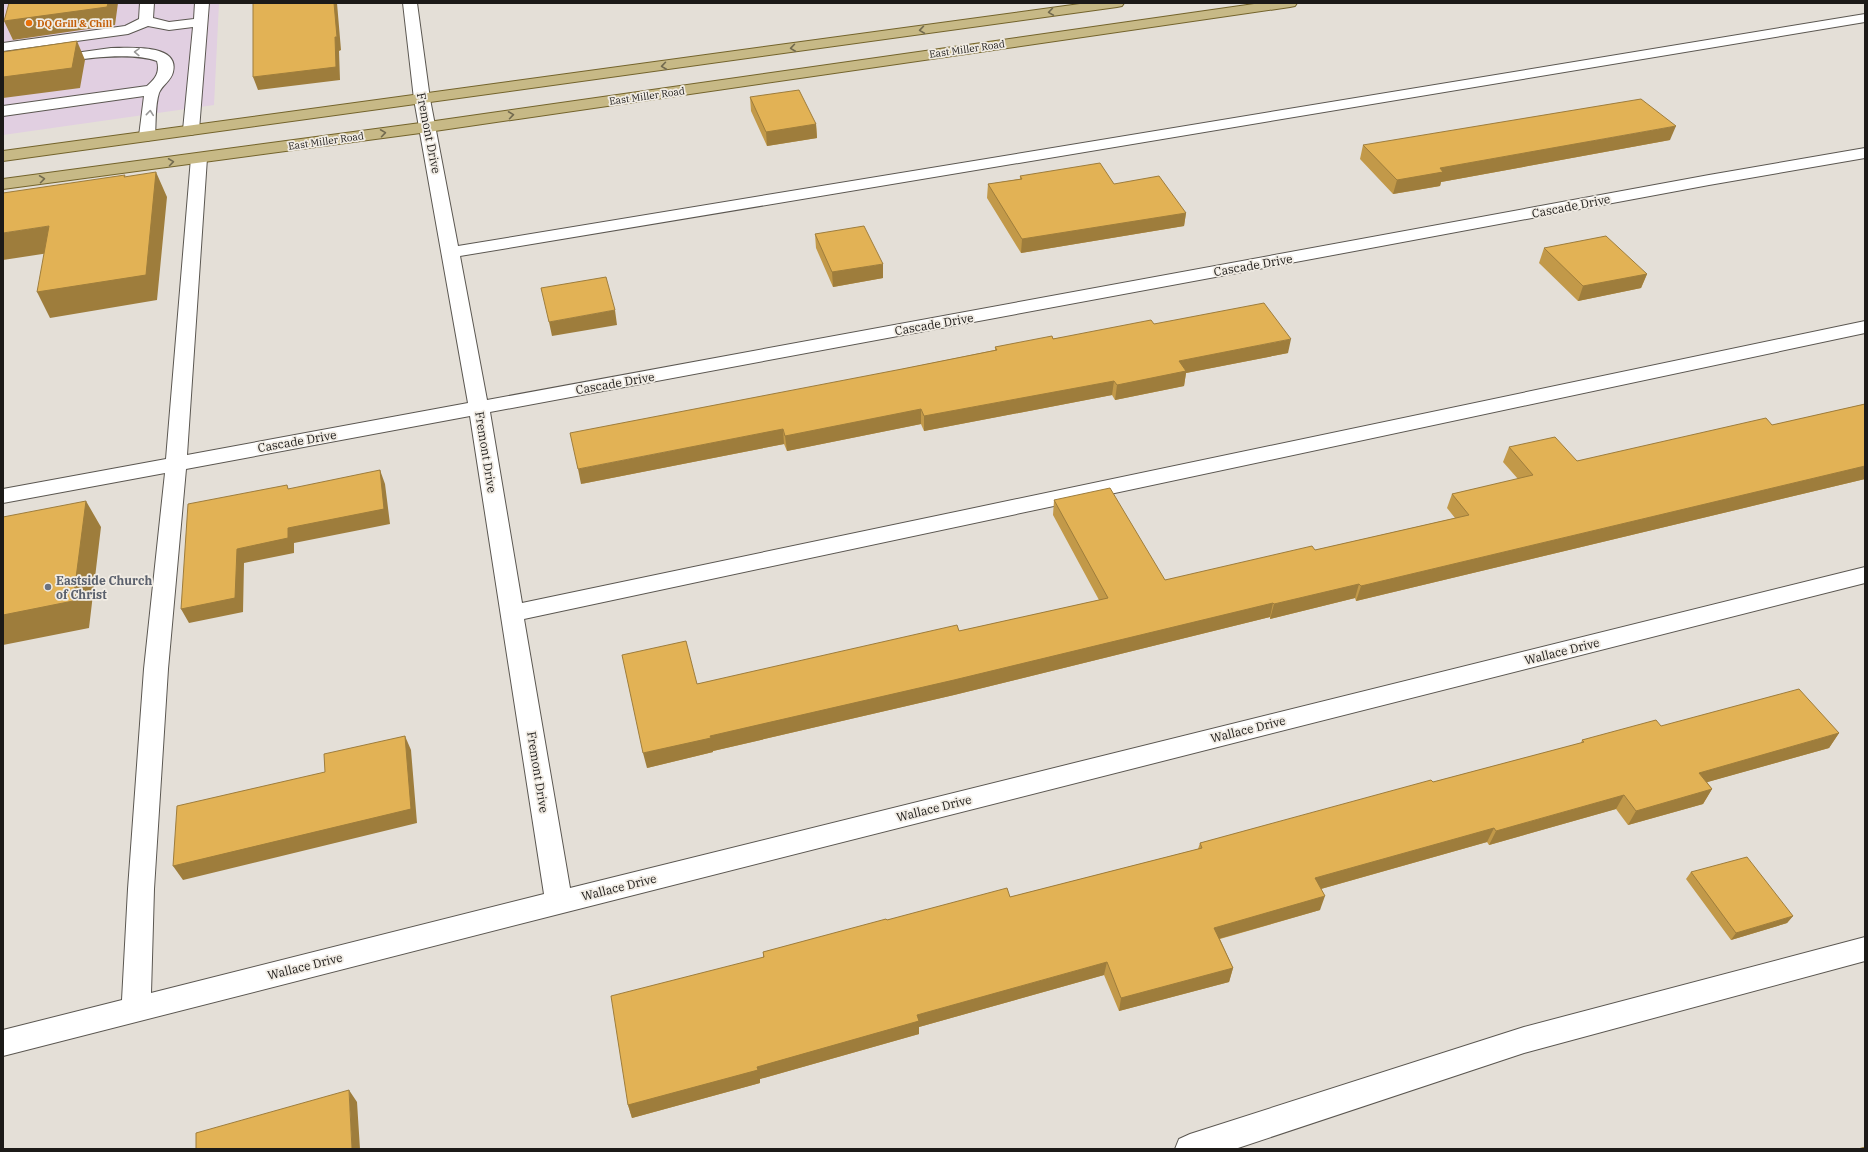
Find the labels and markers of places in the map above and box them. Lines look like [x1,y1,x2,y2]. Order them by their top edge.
place label: DQ Grill & Chill [37,17,112,30]
marker: DQ Grill & Chill [24,18,34,28]
place label: Eastside Church of Christ [56,573,152,602]
marker: Eastside Church of Christ [43,582,53,592]

